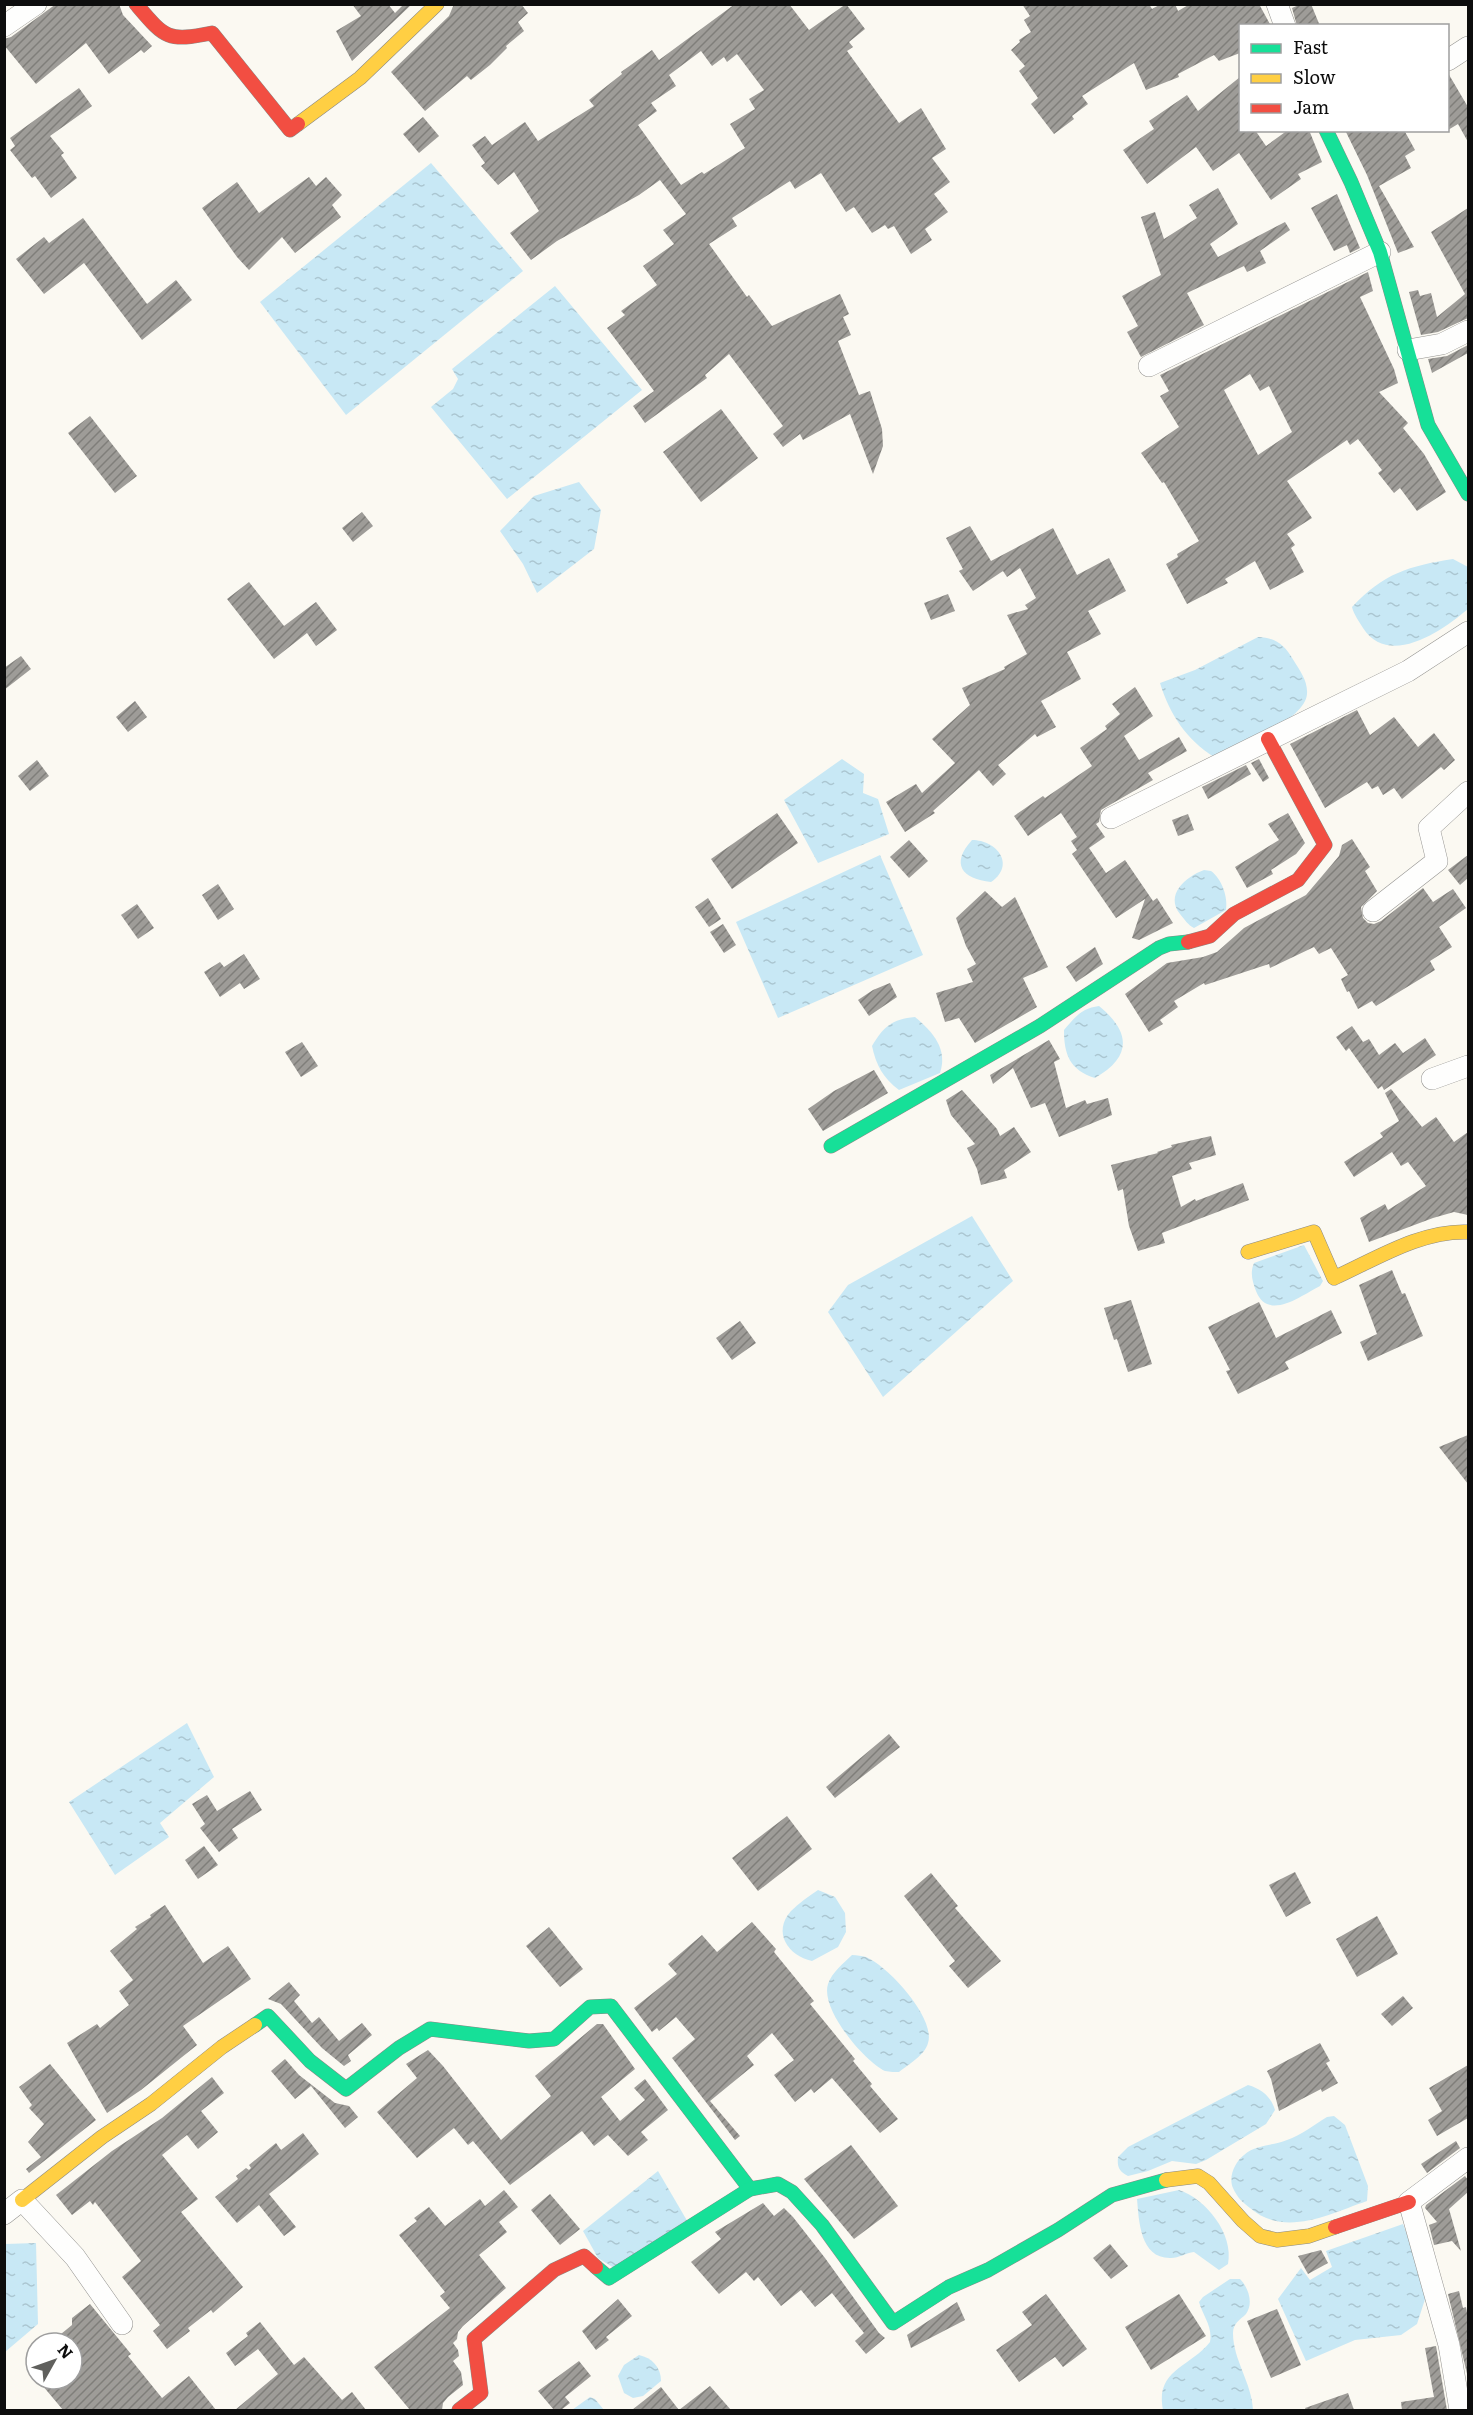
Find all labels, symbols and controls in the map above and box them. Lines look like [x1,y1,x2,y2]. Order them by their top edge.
legend [1239,24,1449,132]
text: Fast [1293,33,1329,60]
text: Slow [1293,63,1336,90]
text: Jam [1293,93,1329,120]
north arrow [24,2331,84,2391]
text: N [53,2338,80,2364]

